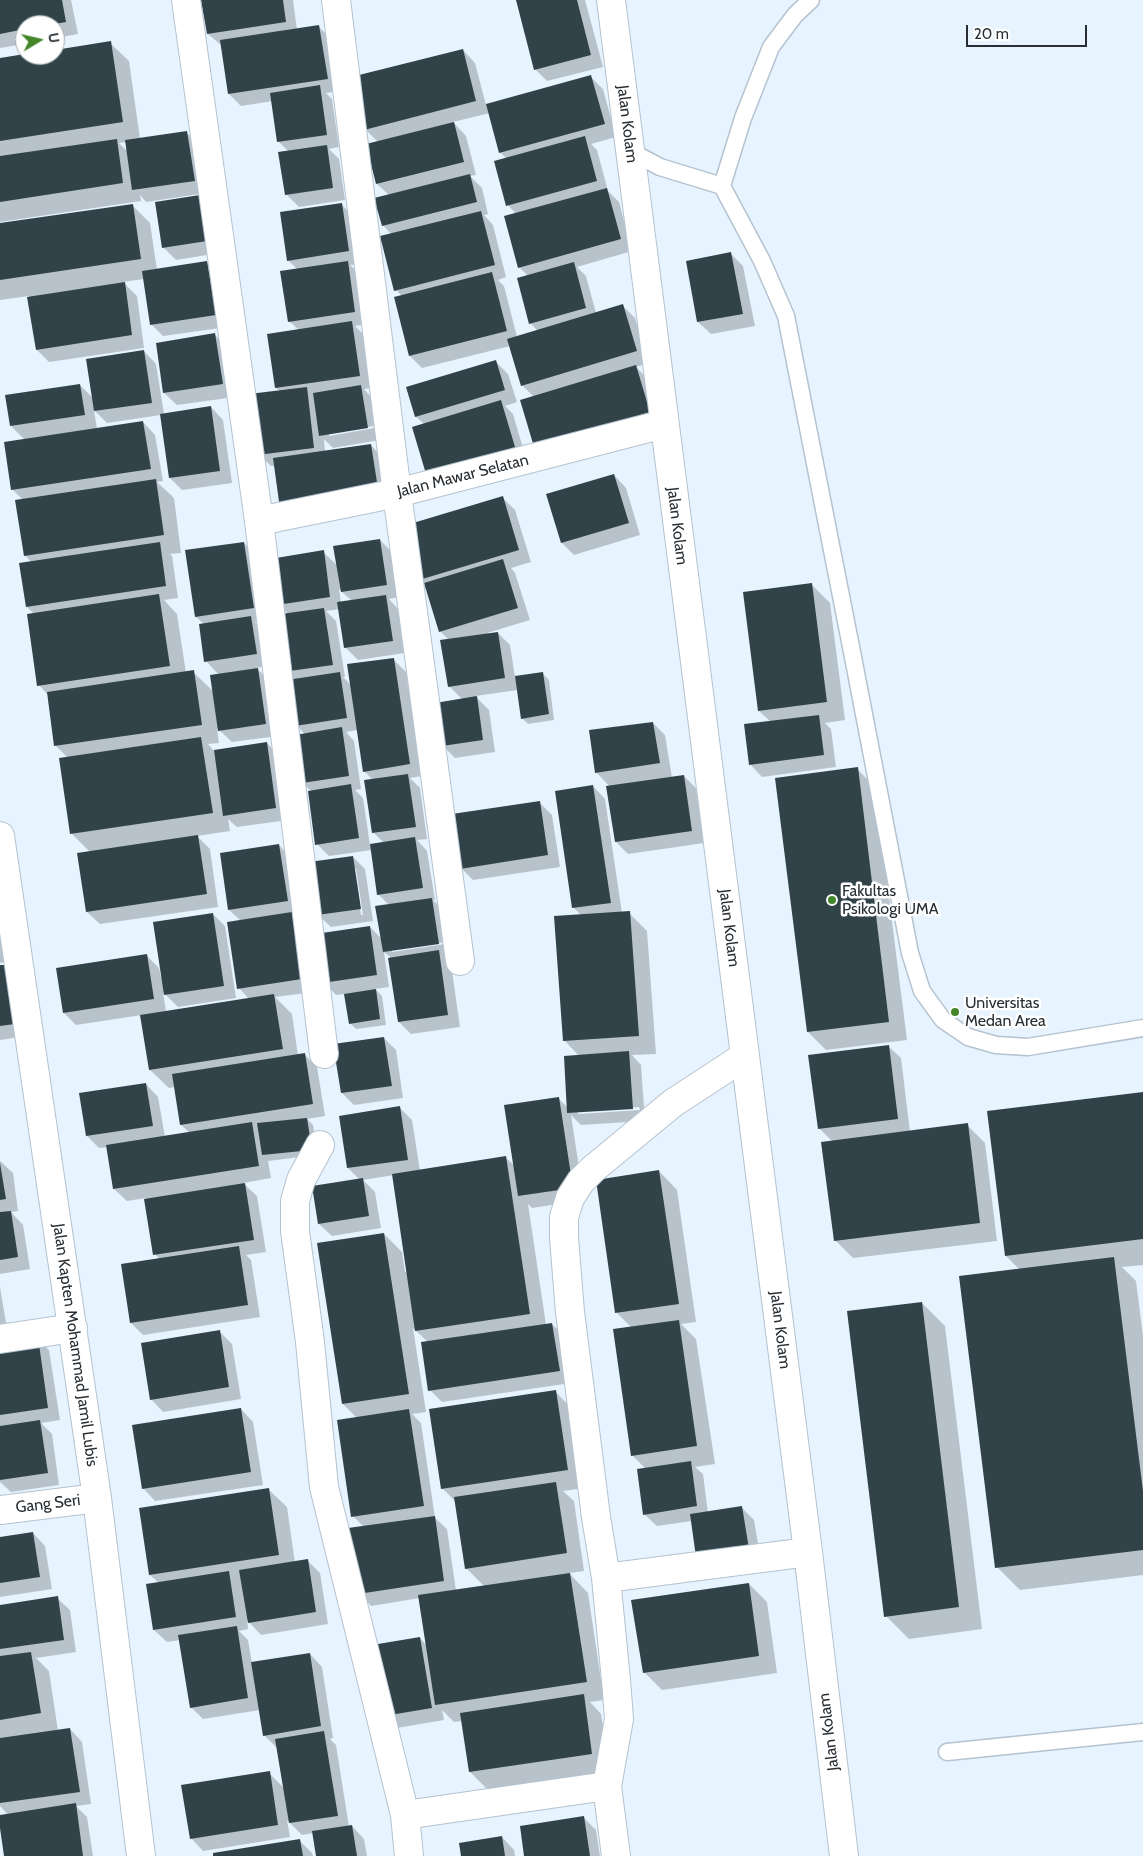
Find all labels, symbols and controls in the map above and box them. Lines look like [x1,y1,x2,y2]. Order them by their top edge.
north arrow [15,15,65,65]
scale bar [968,15,1089,47]
text: 20 m [974,25,1009,43]
text: U [44,31,64,44]
street label: Jalan Kolam [613,84,641,164]
street label: Jalan Mawar Selatan [395,450,531,502]
street label: Jalan Kolam [663,486,691,566]
place label: Fakultas Psikologi UMA [842,881,939,919]
street label: Jalan Kolam [715,888,743,968]
marker: Fakultas Psikologi UMA [826,894,838,906]
place label: Universitas Medan Area [965,993,1046,1031]
marker: Universitas Medan Area [949,1006,961,1018]
street label: Jalan Kapten Mohammad Jamil Lubis [48,1222,102,1468]
street label: Jalan Kolam [766,1290,794,1370]
street label: Gang Seri [15,1491,81,1517]
street label: Jalan Kolam [815,1692,843,1772]

